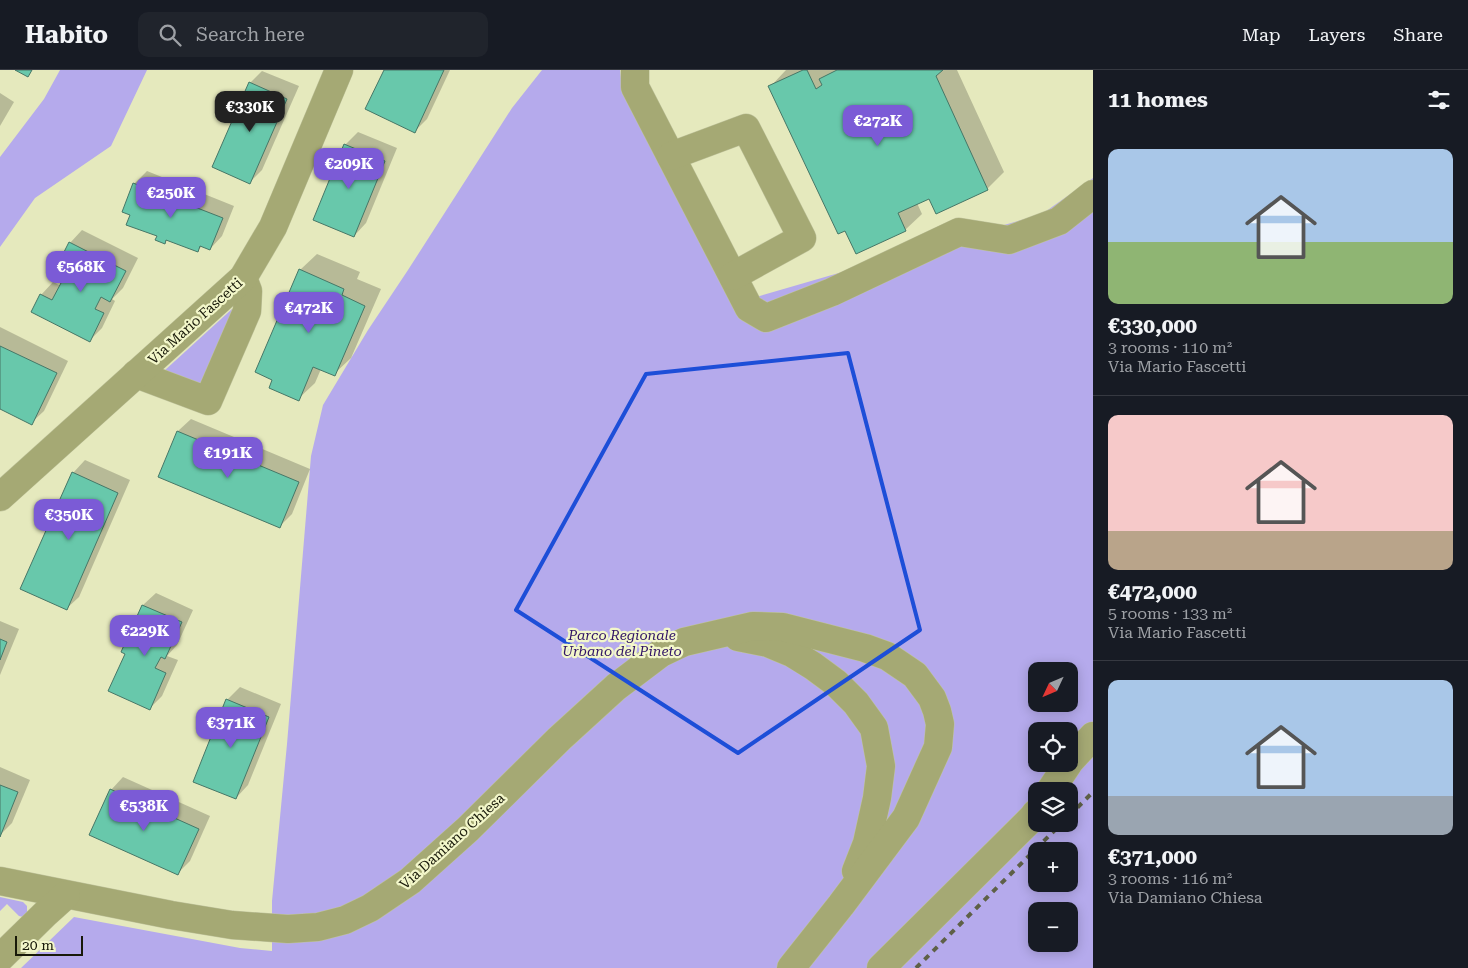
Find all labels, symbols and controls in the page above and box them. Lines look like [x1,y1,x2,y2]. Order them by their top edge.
search box [138,12,488,57]
text: Habito [25,21,108,49]
icon: search [156,21,184,49]
text: Search here [196,23,305,46]
text: Map [1242,24,1281,45]
text: Layers [1309,24,1365,45]
text: Share [1393,24,1443,45]
icon: filters [1425,86,1453,114]
text: 11 homes [1108,88,1208,112]
pin: €330K [215,90,285,133]
text: €330K [226,97,274,116]
pin: €272K [843,104,913,147]
text: €272K [854,111,902,130]
pin: €209K [314,148,384,190]
text: €209K [325,154,373,173]
pin: €250K [136,176,206,219]
icon: home [1236,182,1326,272]
text: €250K [147,183,195,202]
pin: €568K [46,250,116,293]
text: €568K [57,257,105,276]
street label: Via Mario Fascetti [145,274,246,367]
pin: €472K [274,292,344,334]
text: €472K [285,298,333,317]
text: €330,000 [1108,314,1197,338]
text: 3 rooms · 110 m² [1108,338,1232,357]
text: Via Mario Fascetti [1108,357,1246,376]
pin: €191K [193,436,263,479]
text: €191K [204,443,252,462]
icon: home [1236,447,1326,537]
pin: €350K [34,498,104,541]
text: €350K [45,505,93,524]
text: €472,000 [1108,580,1197,604]
text: 5 rooms · 133 m² [1108,604,1232,623]
pin: €229K [110,614,180,657]
text: €229K [121,621,169,640]
text: Via Mario Fascetti [1108,623,1246,642]
park label: Parco Regionale Urbano del Pineto [562,627,682,659]
north arrow [1028,662,1078,712]
map controls [1028,662,1078,952]
pin: €371K [196,706,266,749]
icon: home [1236,712,1326,802]
text: €371K [207,713,255,732]
button: locate [1028,722,1078,772]
button: layers [1028,782,1078,832]
pin: €538K [109,790,179,832]
street label: Via Damiano Chiesa [396,790,508,892]
text: €538K [120,796,168,815]
button: + [1028,842,1078,892]
text: €371,000 [1108,845,1197,869]
text: 3 rooms · 116 m² [1108,869,1232,888]
text: Via Damiano Chiesa [1108,888,1263,907]
button: − [1028,902,1078,952]
scale bar [15,933,82,956]
text: 20 m [22,937,54,953]

